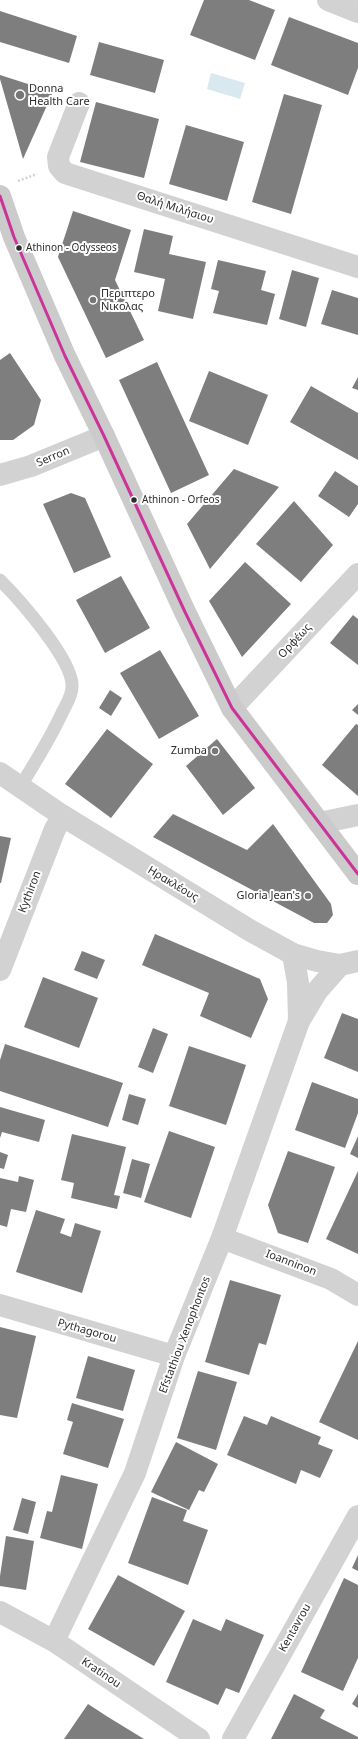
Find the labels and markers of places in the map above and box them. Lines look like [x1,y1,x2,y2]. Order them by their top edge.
place label: Donna Health Care [29,82,90,108]
marker: Donna Health Care [14,89,26,101]
place label: Athinon - Odysseos [26,242,117,254]
marker: Athinon - Odysseos [14,243,24,253]
place label: Περιπτερο Νικολας [101,287,155,313]
marker: Περιπτερο Νικολας [88,295,98,305]
place label: Athinon - Orfeos [142,494,219,506]
marker: Athinon - Orfeos [129,495,139,505]
place label: Zumba [171,744,207,758]
marker: Zumba [210,746,220,756]
place label: Gloria Jean's [237,889,300,903]
marker: Gloria Jean's [303,891,313,901]

